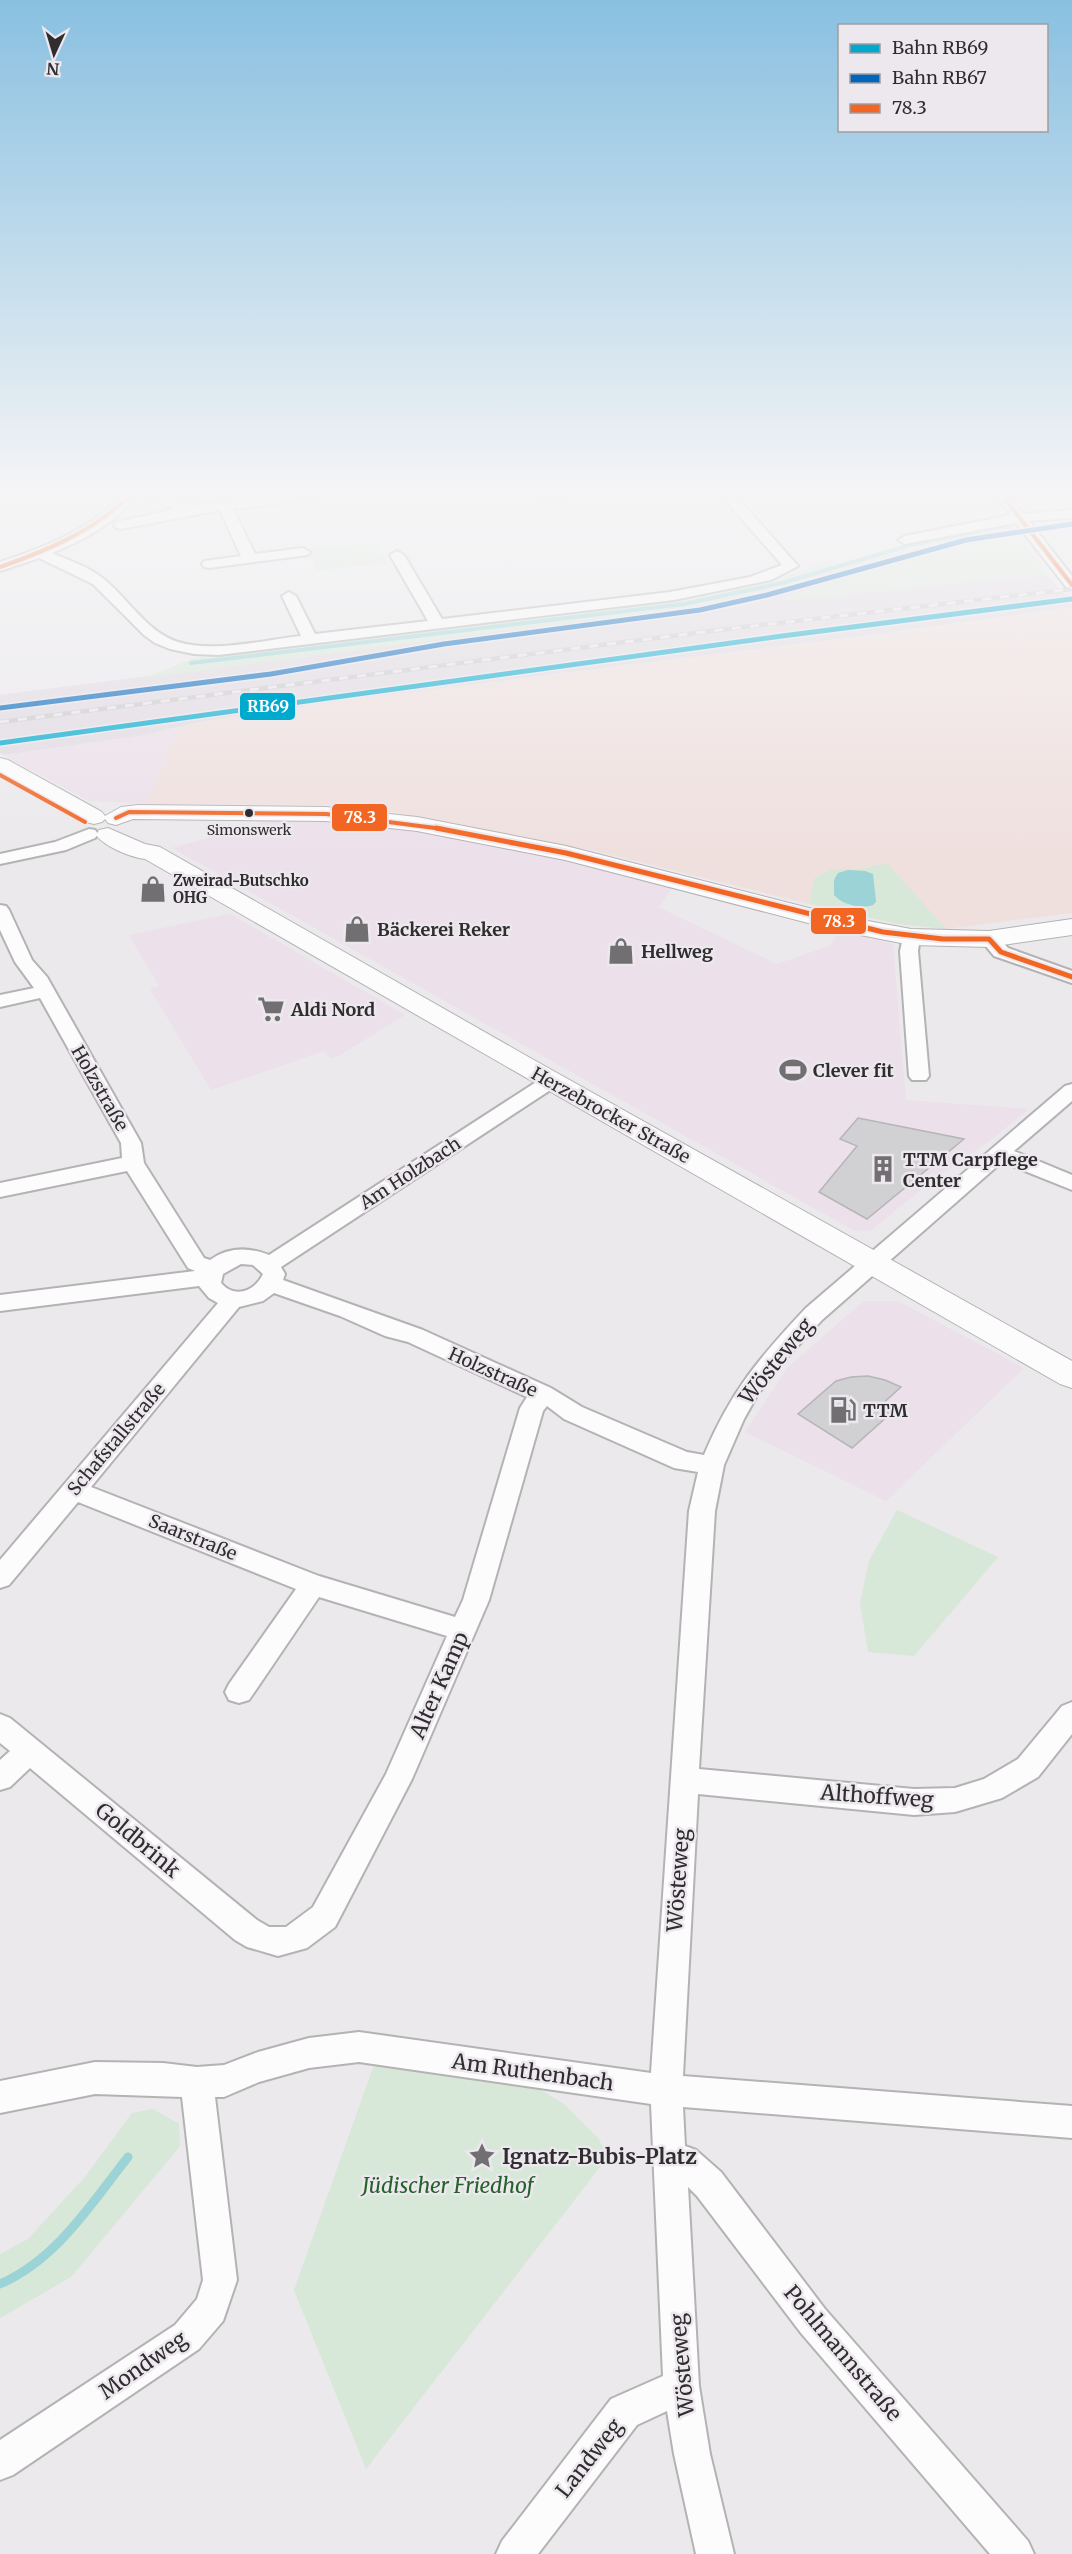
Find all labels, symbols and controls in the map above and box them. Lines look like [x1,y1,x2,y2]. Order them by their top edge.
north arrow [24,24,84,84]
legend [838,24,1048,132]
text: Bahn RB69 [892,36,988,59]
text: N [46,59,60,79]
text: Bahn RB67 [892,66,987,89]
text: 78.3 [892,96,927,119]
line badge: RB69 [239,692,296,721]
text: RB69 [247,696,289,716]
line badge: 78.3 [331,803,388,832]
marker: Simonswerk [243,807,255,819]
text: 78.3 [344,807,376,827]
place label: Simonswerk [207,821,291,839]
place label: Zweirad-Butschko OHG [173,871,309,907]
shop icon: Zweirad-Butschko OHG [138,874,168,904]
line badge: 78.3 [810,907,867,935]
text: 78.3 [823,911,855,931]
shop icon: Bäckerei Reker [342,914,372,944]
place label: Bäckerei Reker [377,918,510,941]
shop icon: Hellweg [606,936,636,966]
place label: Hellweg [641,940,713,963]
supermarket icon: Aldi Nord [256,994,286,1024]
place label: Aldi Nord [290,998,375,1021]
street label: Holzstraße [66,1041,134,1135]
sports icon: Clever fit [778,1055,808,1085]
place label: Clever fit [813,1059,895,1082]
street label: Herzebrocker Straße [527,1062,695,1168]
street label: Am Holzbach [354,1132,465,1215]
place label: TTM Carpflege Center [903,1148,1038,1192]
building icon: TTM Carpflege Center [868,1154,898,1184]
street label: Wösteweg [732,1312,819,1411]
street label: Holzstraße [445,1342,541,1402]
street label: Schafstallstraße [62,1378,170,1500]
fuel station icon: TTM [828,1395,858,1425]
place label: TTM [863,1399,908,1422]
street label: Saarstraße [145,1509,241,1565]
street label: Alter Kamp [403,1627,475,1744]
street label: Althoffweg [818,1779,935,1813]
street label: Goldbrink [90,1797,187,1884]
street label: Wösteweg [661,1827,695,1934]
street label: Am Ruthenbach [450,2047,616,2097]
place icon: Ignatz-Bubis-Platz [467,2141,497,2171]
place label: Ignatz-Bubis-Platz [502,2143,697,2170]
park label: Jüdischer Friedhof [360,2172,537,2199]
street label: Pohlmannstraße [778,2279,908,2427]
street label: Wösteweg [664,2312,700,2419]
street label: Mondweg [94,2325,192,2405]
street label: Landweg [550,2413,628,2503]

